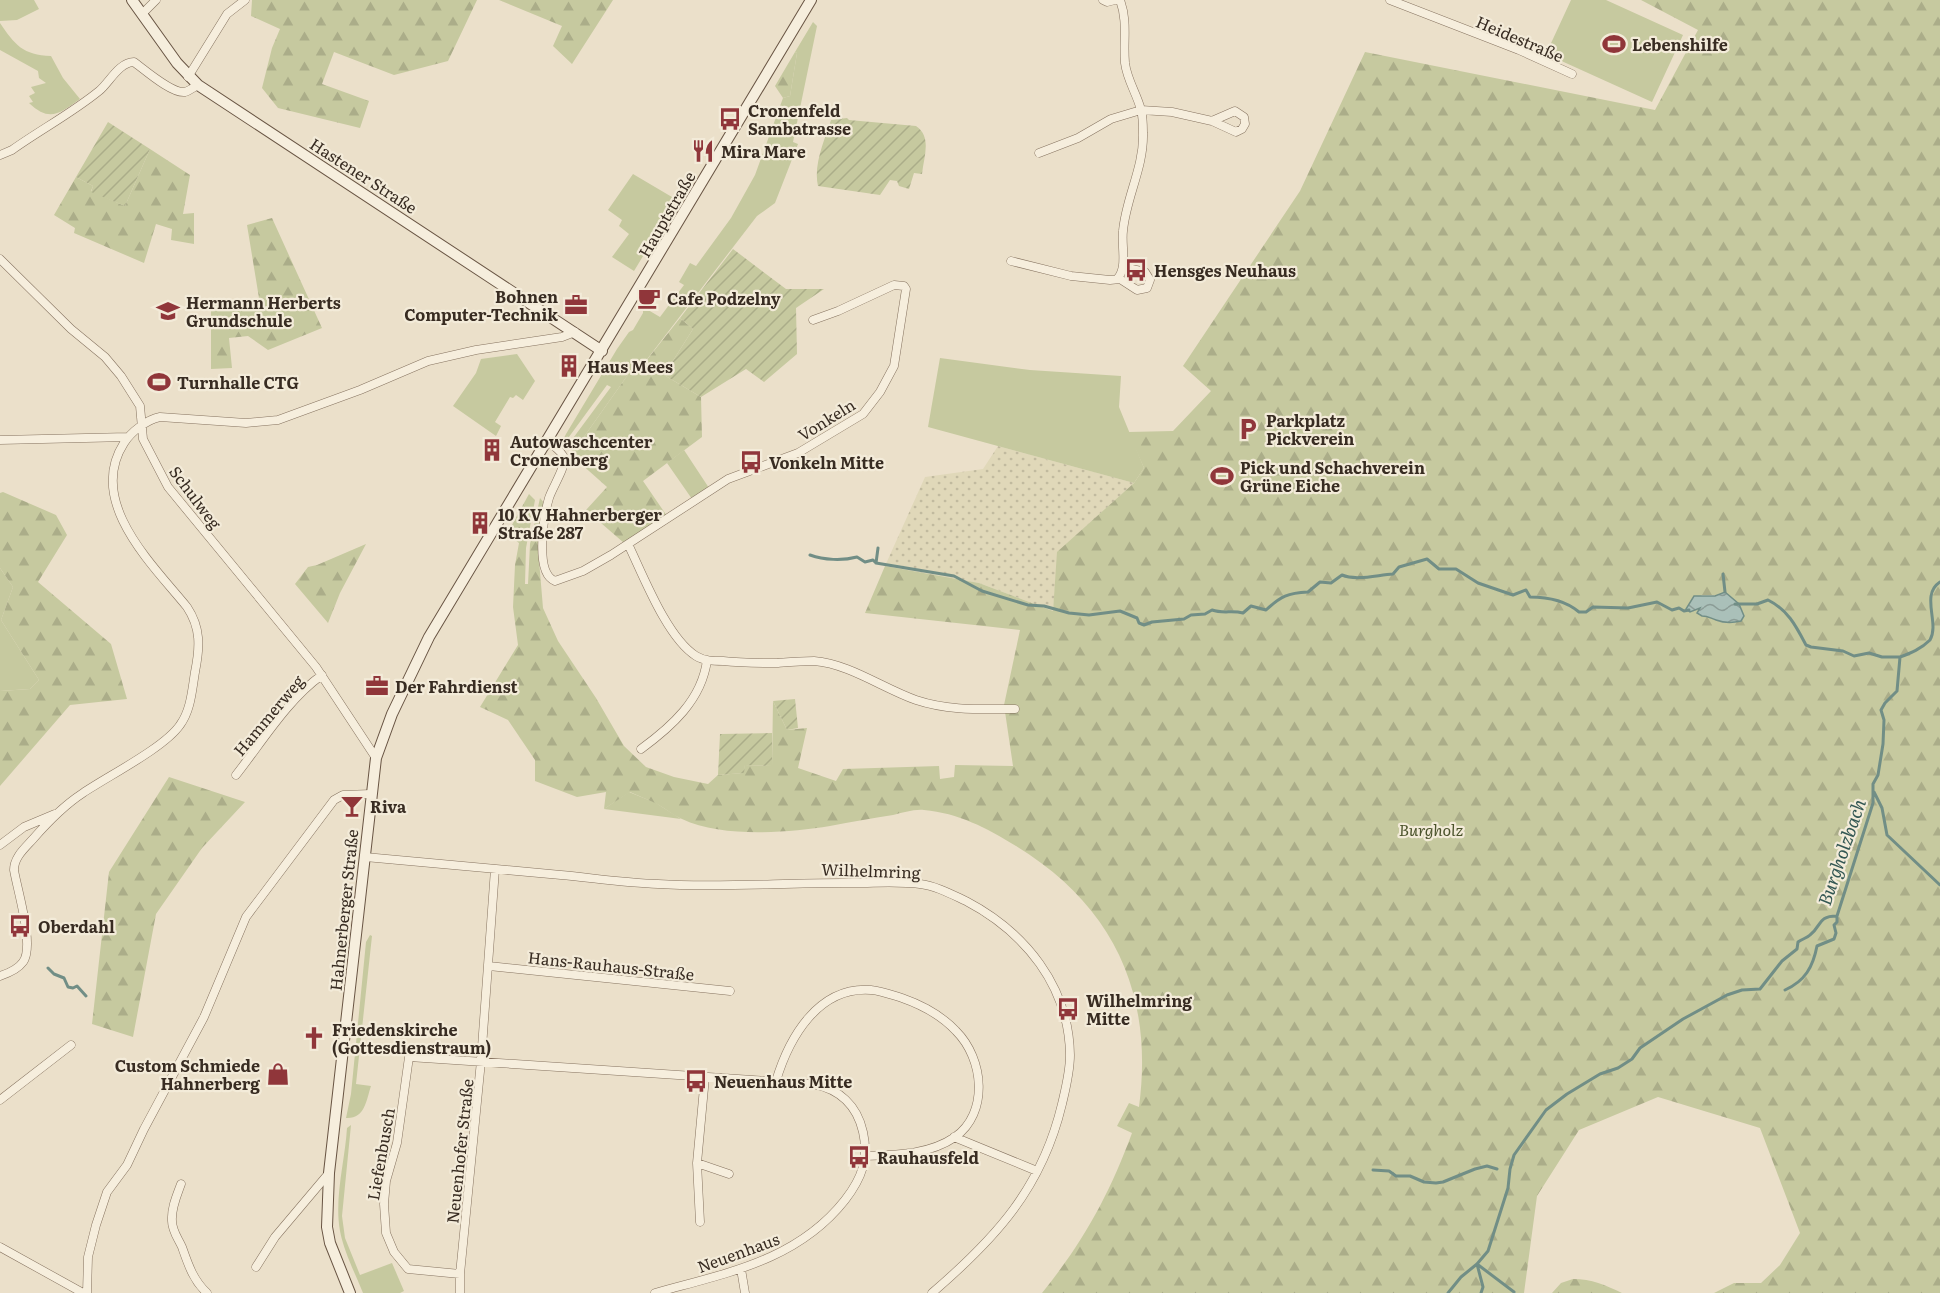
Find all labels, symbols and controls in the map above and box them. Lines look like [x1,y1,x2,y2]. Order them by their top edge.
street label: Heidestraße [1472,9,1568,67]
sports icon: Lebenshilfe [1601,31,1627,57]
place label: Lebenshilfe [1632,32,1728,56]
place label: Cronenfeld Sambatrasse [748,98,851,140]
bus stop icon: Cronenfeld Sambatrasse [717,106,743,132]
street label: Hastener Straße [306,131,422,219]
restaurant icon: Mira Mare [690,138,716,164]
place label: Mira Mare [721,139,806,163]
street label: Hauptstraße [632,166,700,262]
bus stop icon: Hensges Neuhaus [1123,257,1149,283]
place label: Hensges Neuhaus [1154,258,1296,282]
place label: Bohnen Computer-Technik [404,284,558,326]
cafe icon: Cafe Podzelny [636,285,662,311]
place label: Cafe Podzelny [667,286,781,310]
place label: Hermann Herberts Grundschule [186,290,341,332]
office icon: Bohnen Computer-Technik [563,292,589,318]
school or university icon: Hermann Herberts Grundschule [155,298,181,324]
building icon: Haus Mees [556,353,582,379]
place label: Haus Mees [587,354,673,378]
sports icon: Turnhalle CTG [146,369,172,395]
place label: Turnhalle CTG [177,370,299,394]
street label: Vonkeln [793,392,860,446]
place label: Parkplatz Pickverein [1266,408,1354,450]
parking icon: Parkplatz Pickverein [1235,416,1261,442]
place label: Autowaschcenter Cronenberg [510,429,653,471]
building icon: Autowaschcenter Cronenberg [479,437,505,463]
bus stop icon: Vonkeln Mitte [738,449,764,475]
place label: Vonkeln Mitte [769,450,884,474]
place label: Pick und Schachverein Grüne Eiche [1240,455,1425,497]
street label: Schulweg [164,460,228,534]
sports icon: Pick und Schachverein Grüne Eiche [1209,463,1235,489]
place label: 10 KV Hahnerberger Straße 287 [498,502,662,544]
building icon: 10 KV Hahnerberger Straße 287 [467,510,493,536]
street label: Hammerweg [227,669,309,761]
office icon: Der Fahrdienst [364,673,390,699]
place label: Der Fahrdienst [395,674,518,698]
bar icon: Riva [339,793,365,819]
place label: Riva [370,794,407,818]
water label: Burgholzbach [1810,795,1872,909]
park label: Burgholz [1399,817,1464,841]
street label: Hahnerberger Straße [323,828,363,992]
street label: Wilhelmring [821,856,921,884]
bus stop icon: Oberdahl [7,913,33,939]
place label: Oberdahl [38,914,115,938]
street label: Hans-Rauhaus-Straße [527,944,695,986]
place label: Wilhelmring Mitte [1086,988,1192,1030]
bus stop icon: Wilhelmring Mitte [1055,996,1081,1022]
place label: Friedenskirche (Gottesdienstraum) [332,1017,491,1059]
church icon: Friedenskirche (Gottesdienstraum) [301,1025,327,1051]
place label: Custom Schmiede Hahnerberg [115,1053,260,1095]
shop icon: Custom Schmiede Hahnerberg [265,1061,291,1087]
bus stop icon: Neuenhaus Mitte [683,1068,709,1094]
place label: Neuenhaus Mitte [714,1069,852,1093]
street label: Neuenhofer Straße [439,1077,479,1225]
street label: Liefenbusch [360,1105,400,1202]
bus stop icon: Rauhausfeld [846,1144,872,1170]
place label: Rauhausfeld [877,1145,980,1169]
street label: Neuenhaus [694,1226,782,1278]

